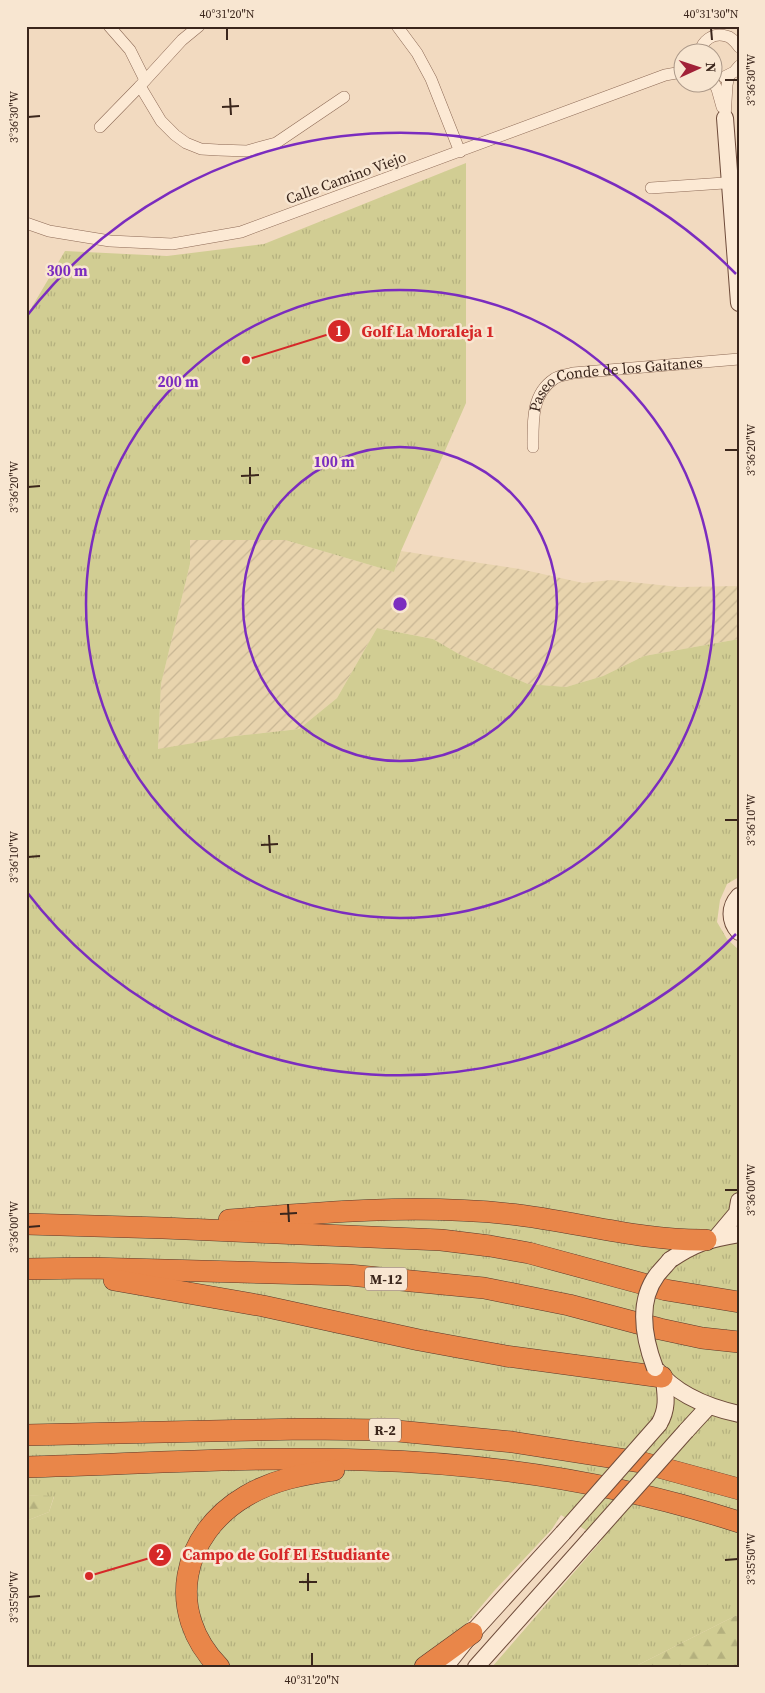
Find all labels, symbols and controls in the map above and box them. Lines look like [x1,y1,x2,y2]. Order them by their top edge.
text: 40°31'20"N [199,6,255,22]
text: 40°31'30"N [683,6,739,22]
north arrow [672,42,722,92]
text: 3°36'30"W [743,54,759,106]
text: N [701,62,721,73]
text: 3°36'30"W [6,91,22,143]
street label: Calle Camino Viejo [283,146,409,209]
text: 300 m [46,260,88,281]
callout: Golf La Moraleja 1 [326,316,504,347]
text: 1 [335,320,343,341]
text: Golf La Moraleja 1 [362,320,494,342]
street label: Paseo Conde de los Gaitanes [524,351,703,414]
text: 200 m [157,371,199,392]
text: 3°36'20"W [743,424,759,476]
text: 100 m [313,451,355,472]
text: 3°36'20"W [6,461,22,513]
centre of rings [391,595,409,613]
text: 3°36'10"W [743,794,759,846]
text: 3°36'10"W [6,831,22,883]
text: 3°36'00"W [743,1164,759,1216]
text: 3°36'00"W [6,1201,22,1253]
road number: M-12 [365,1268,407,1290]
road number: R-2 [369,1418,401,1442]
text: 3°35'50"W [743,1533,759,1585]
callout: Campo de Golf El Estudiante [147,1539,400,1570]
text: Campo de Golf El Estudiante [182,1543,390,1565]
text: 2 [156,1544,164,1565]
text: 3°35'50"W [6,1571,22,1623]
text: 40°31'20"N [284,1672,340,1688]

